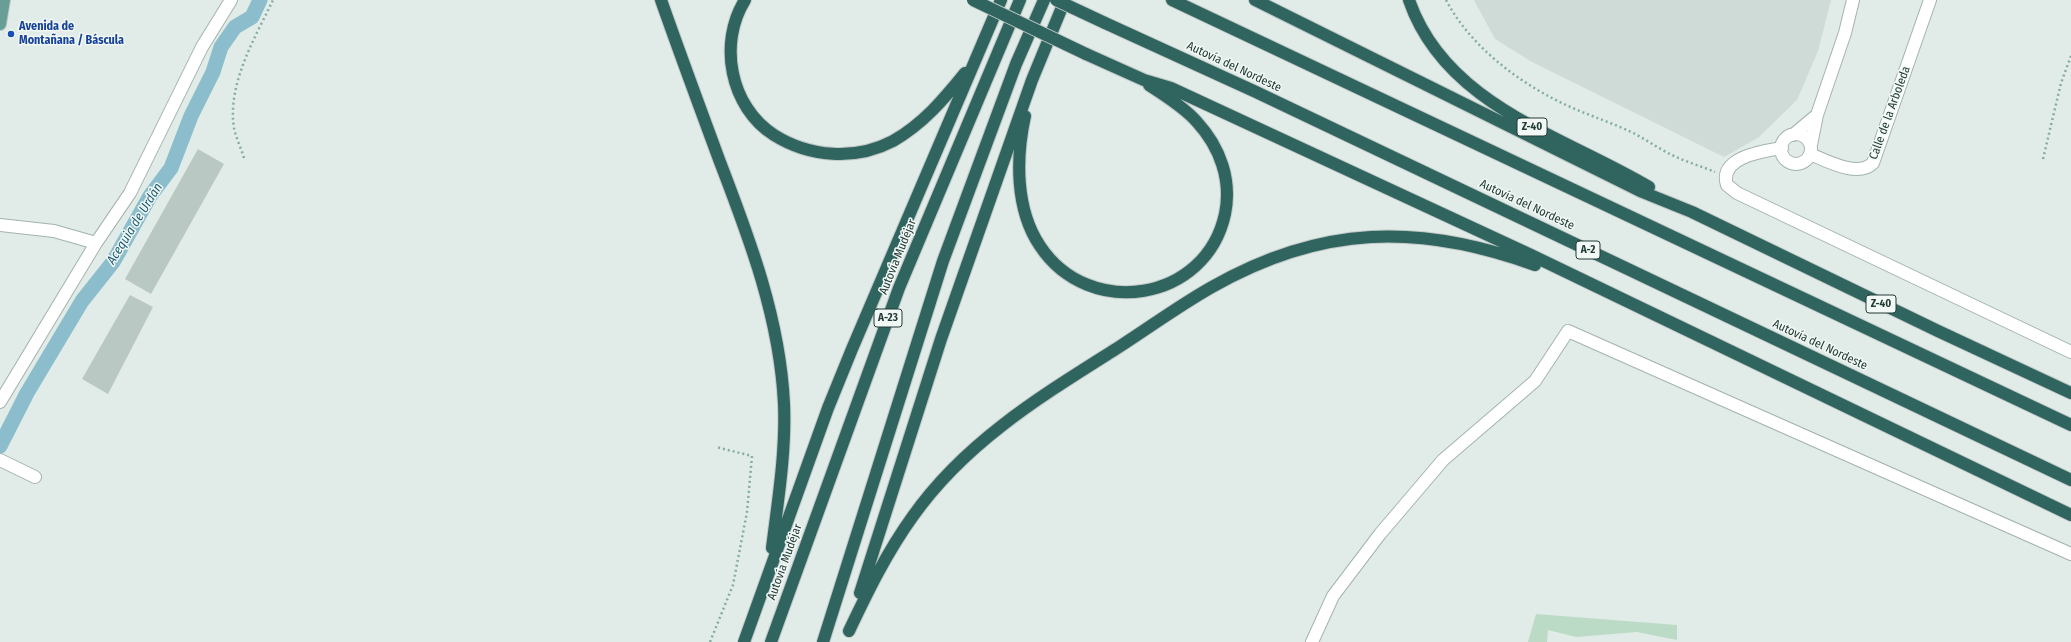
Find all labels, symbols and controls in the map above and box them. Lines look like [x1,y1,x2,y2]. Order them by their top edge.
place label: Avenida de Montañana / Báscula [19,20,124,48]
marker: Avenida de Montañana / Báscula [6,29,16,39]
street label: Autovía del Nordeste [1184,39,1284,95]
street label: Calle de la Arboleda [1866,64,1914,162]
road number: Z-40 [1517,118,1547,136]
street label: Autovía del Nordeste [1477,177,1577,233]
water label: Acequia de Urdán [104,180,166,268]
street label: Autovía Mudéjar [876,217,920,297]
road number: A-2 [1576,241,1600,259]
road number: Z-40 [1866,295,1896,313]
road number: A-23 [874,309,902,327]
street label: Autovía del Nordeste [1770,317,1870,373]
street label: Autovía Mudéjar [765,522,805,602]

